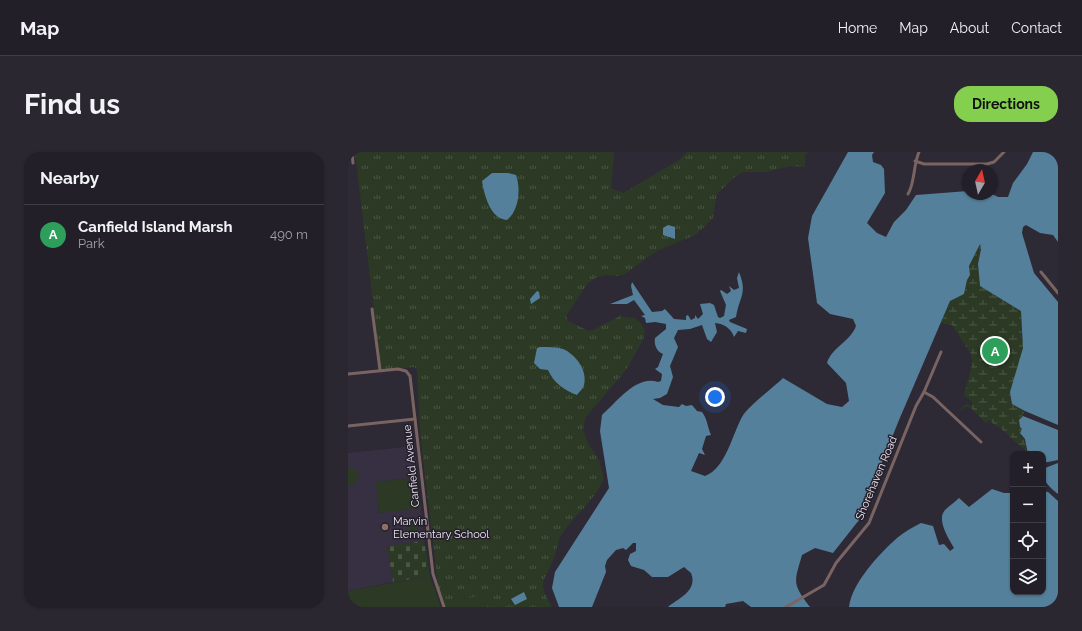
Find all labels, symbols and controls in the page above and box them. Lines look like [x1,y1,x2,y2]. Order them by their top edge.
text: Map [20,17,59,39]
text: Home [838,20,877,36]
text: Map [899,20,928,36]
text: About [950,20,989,36]
text: Contact [1011,20,1062,36]
button: Directions [954,86,1058,122]
text: Find us [24,88,120,121]
north arrow [962,164,998,200]
text: Nearby [40,168,99,188]
text: Canfield Island Marsh [78,218,233,236]
text: A [49,227,57,242]
text: 490 m [270,227,308,242]
text: Park [78,236,105,251]
pin: A [982,336,1008,366]
your location [705,387,725,407]
street label: Canfield Avenue [401,424,422,508]
street label: Shorehaven Road [853,434,900,522]
map controls [1010,451,1046,595]
button: + [1010,451,1046,487]
button: − [1010,487,1046,523]
place label: Marvin Elementary School [393,515,489,541]
marker: Marvin Elementary School [380,522,390,532]
button: locate [1010,523,1046,559]
button: layers [1010,559,1046,595]

